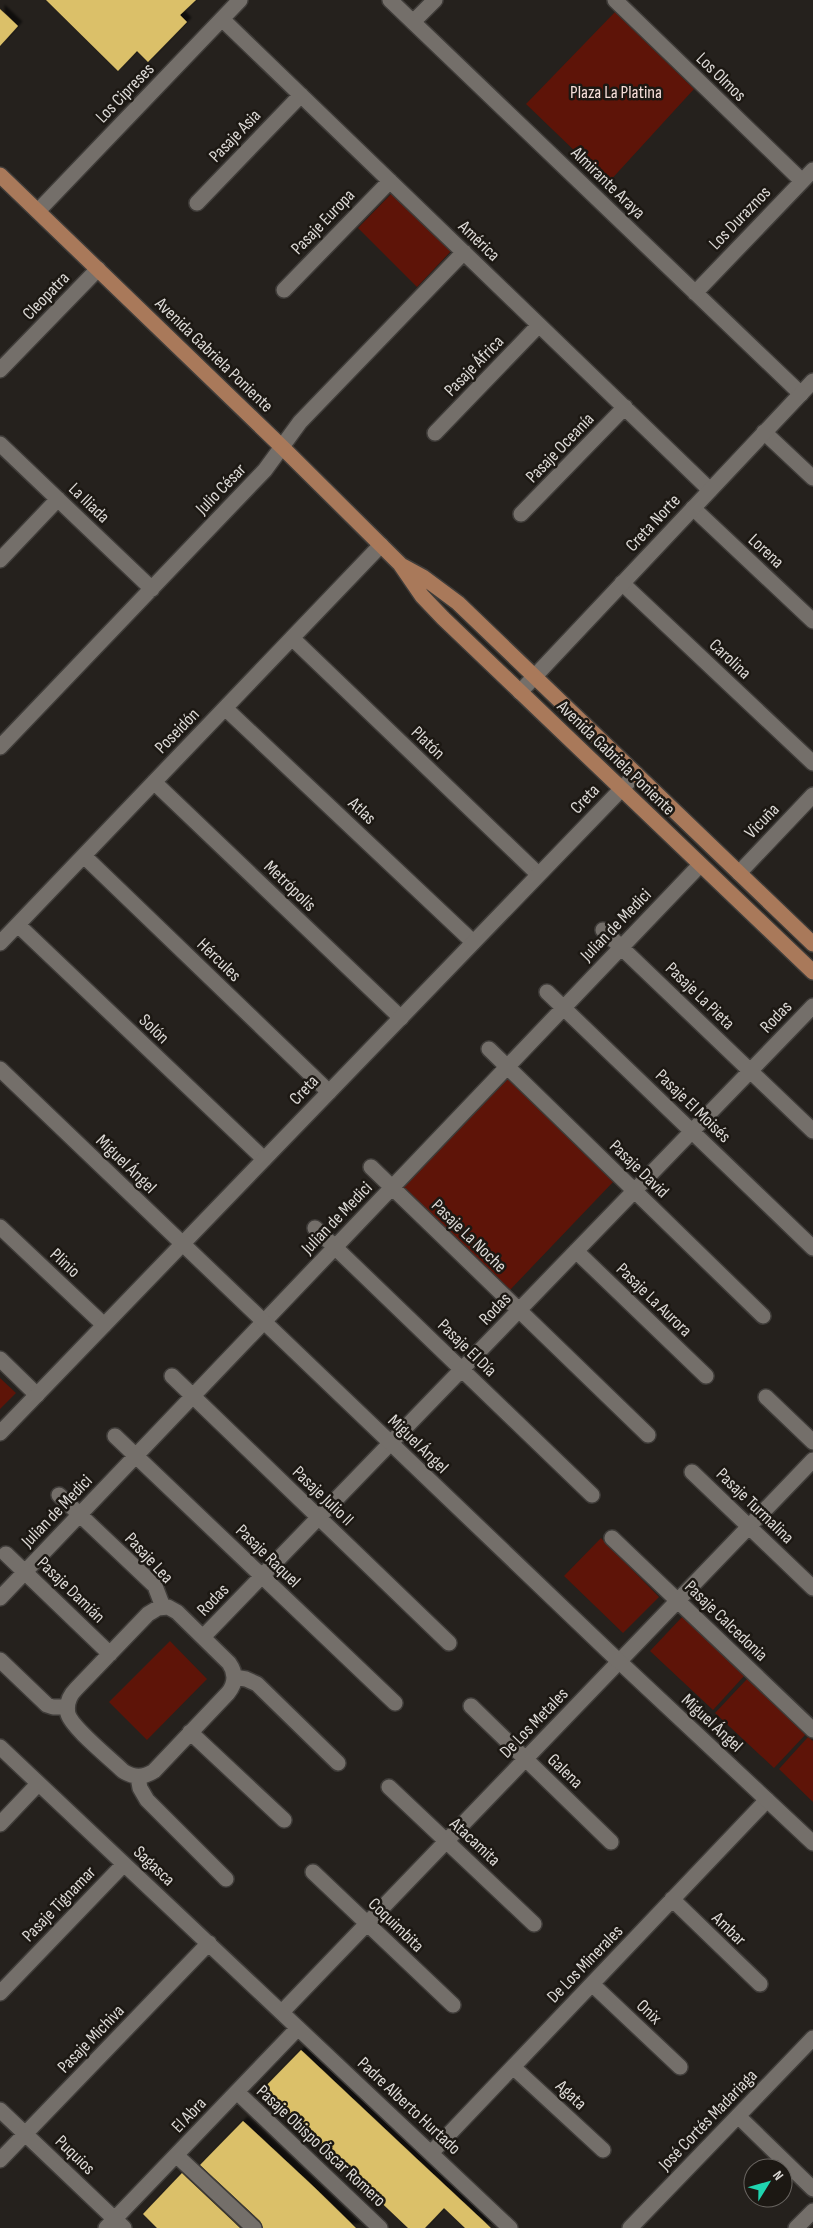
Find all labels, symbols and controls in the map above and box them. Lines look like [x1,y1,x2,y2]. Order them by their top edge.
street label: Los Olmos [692,48,750,106]
street label: Los Cipreses [91,59,159,127]
park label: Plaza La Platina [570,82,662,103]
street label: Pasaje Asia [205,105,265,167]
street label: Almirante Araya [566,142,649,223]
street label: Los Duraznos [705,182,775,254]
street label: Pasaje Europa [287,185,359,259]
street label: América [453,216,504,266]
street label: Cleopatra [18,268,74,324]
street label: Avenida Gabriela Poniente [150,293,277,417]
street label: Pasaje África [440,331,508,401]
street label: Pasaje Oceanía [522,409,599,487]
street label: Julio César [191,459,250,520]
street label: La Iliada [64,479,114,527]
street label: Creta Norte [621,490,685,556]
street label: Lorena [744,529,788,573]
street label: Carolina [705,634,755,684]
street label: Avenida Gabriela Poniente [552,696,679,820]
street label: Poseidón [150,704,204,758]
street label: Platón [407,722,449,764]
street label: Creta [566,780,604,818]
street label: Atlas [343,792,380,829]
street label: Vicuña [740,799,784,843]
street label: Metrópolis [260,856,320,916]
street label: Julian de Medici [576,884,656,966]
street label: Hércules [193,934,245,986]
street label: Pasaje La Pieta [661,958,739,1034]
street label: Rodas [756,997,796,1037]
street label: Solón [135,1010,173,1048]
street label: Pasaje El Moisés [651,1065,735,1147]
street label: Creta [285,1071,323,1109]
street label: Miguel Ángel [92,1130,160,1198]
street label: Pasaje David [605,1136,673,1202]
street label: Julian de Medici [297,1177,377,1259]
street label: Pasaje La Noche [427,1195,511,1277]
street label: Plinio [46,1244,84,1282]
street label: Pasaje La Aurora [612,1259,696,1341]
street label: Rodas [475,1289,515,1329]
street label: Pasaje El Día [433,1315,501,1381]
street label: Miguel Ángel [384,1410,452,1478]
street label: Pasaje Julio II [288,1462,358,1530]
street label: Pasaje Turmalina [712,1464,798,1548]
street label: Julian de Medici [17,1470,97,1552]
street label: Pasaje Raquel [231,1520,305,1592]
street label: Pasaje Lea [120,1528,178,1588]
street label: Pasaje Damián [33,1553,109,1627]
street label: Pasaje Calcedonia [680,1576,772,1666]
street label: Rodas [193,1580,233,1620]
street label: De Los Metales [495,1684,573,1762]
street label: Miguel Ángel [677,1690,747,1756]
street label: Galena [543,1749,587,1793]
street label: Atacamita [445,1813,505,1871]
street label: Sagasca [129,1842,179,1890]
street label: Pasaje Tignamar [18,1862,100,1946]
street label: Coquimbita [364,1893,428,1957]
street label: Ambar [707,1907,750,1950]
street label: De Los Minerales [543,1921,627,2007]
street label: Onix [632,1995,666,2029]
street label: Pasaje Michiva [53,2000,129,2078]
street label: Padre Alberto Hurtado [353,2053,465,2159]
street label: José Cortés Madariaga [654,2065,762,2176]
street label: Agata [551,2075,591,2114]
street label: Pasaje Obispo Óscar Romero [252,2081,390,2211]
street label: El Abra [167,2093,211,2137]
street label: Puquios [51,2131,99,2179]
north arrow [743,2158,793,2208]
text: N [769,2167,787,2184]

